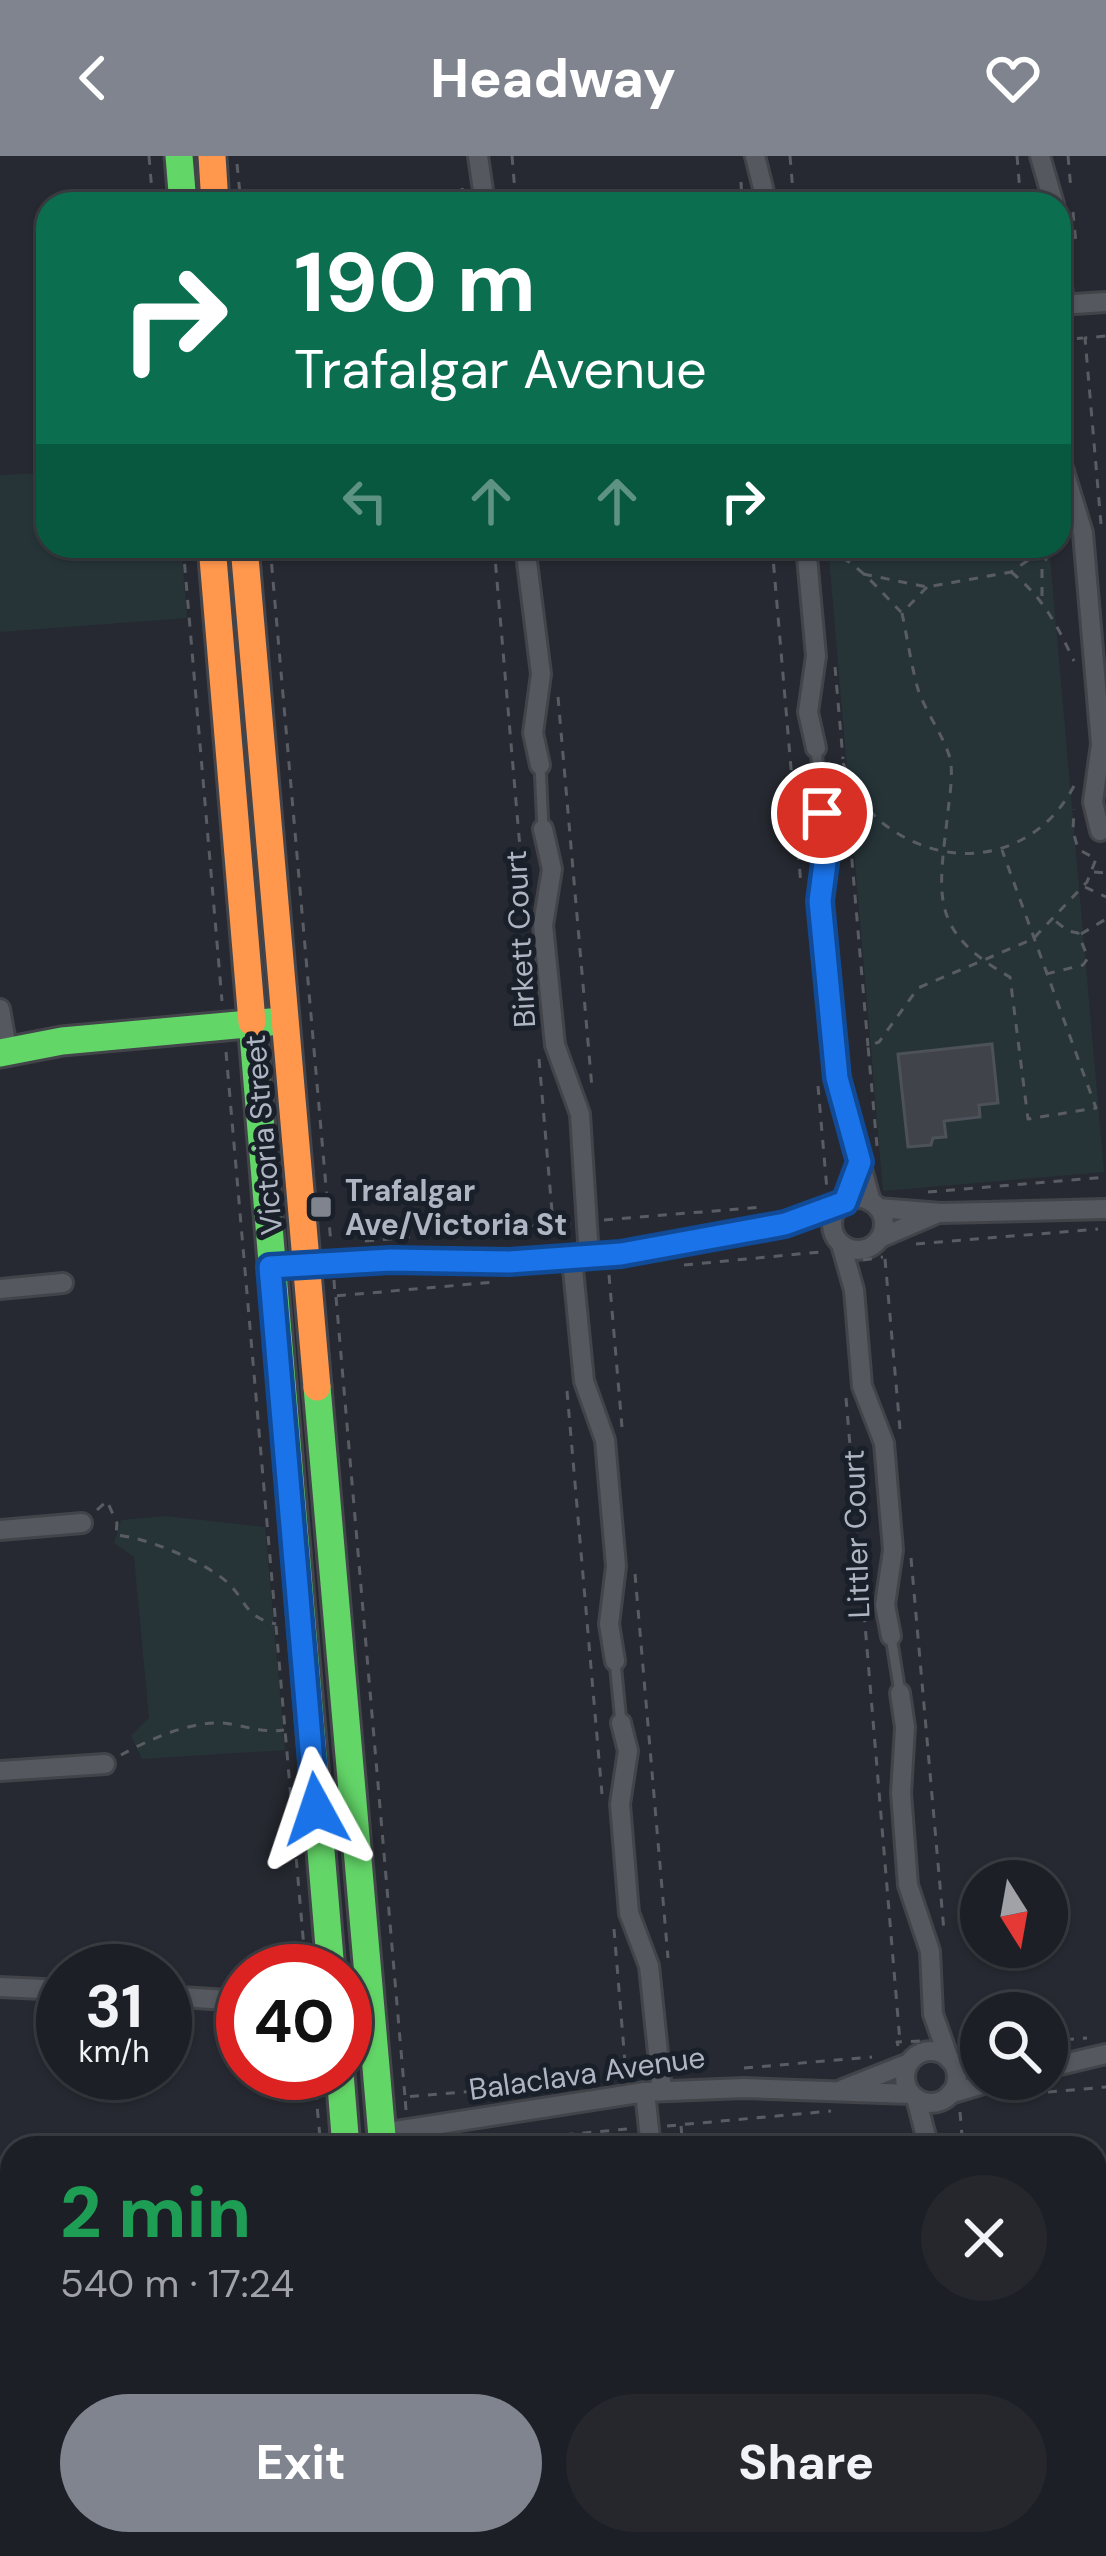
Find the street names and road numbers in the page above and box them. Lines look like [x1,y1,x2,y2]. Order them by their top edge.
street label: Birkett Court [496,849,544,1029]
street label: Victoria Street [235,1033,291,1237]
street label: Littler Court [834,1449,878,1619]
street label: Balaclava Avenue [466,2037,708,2109]

